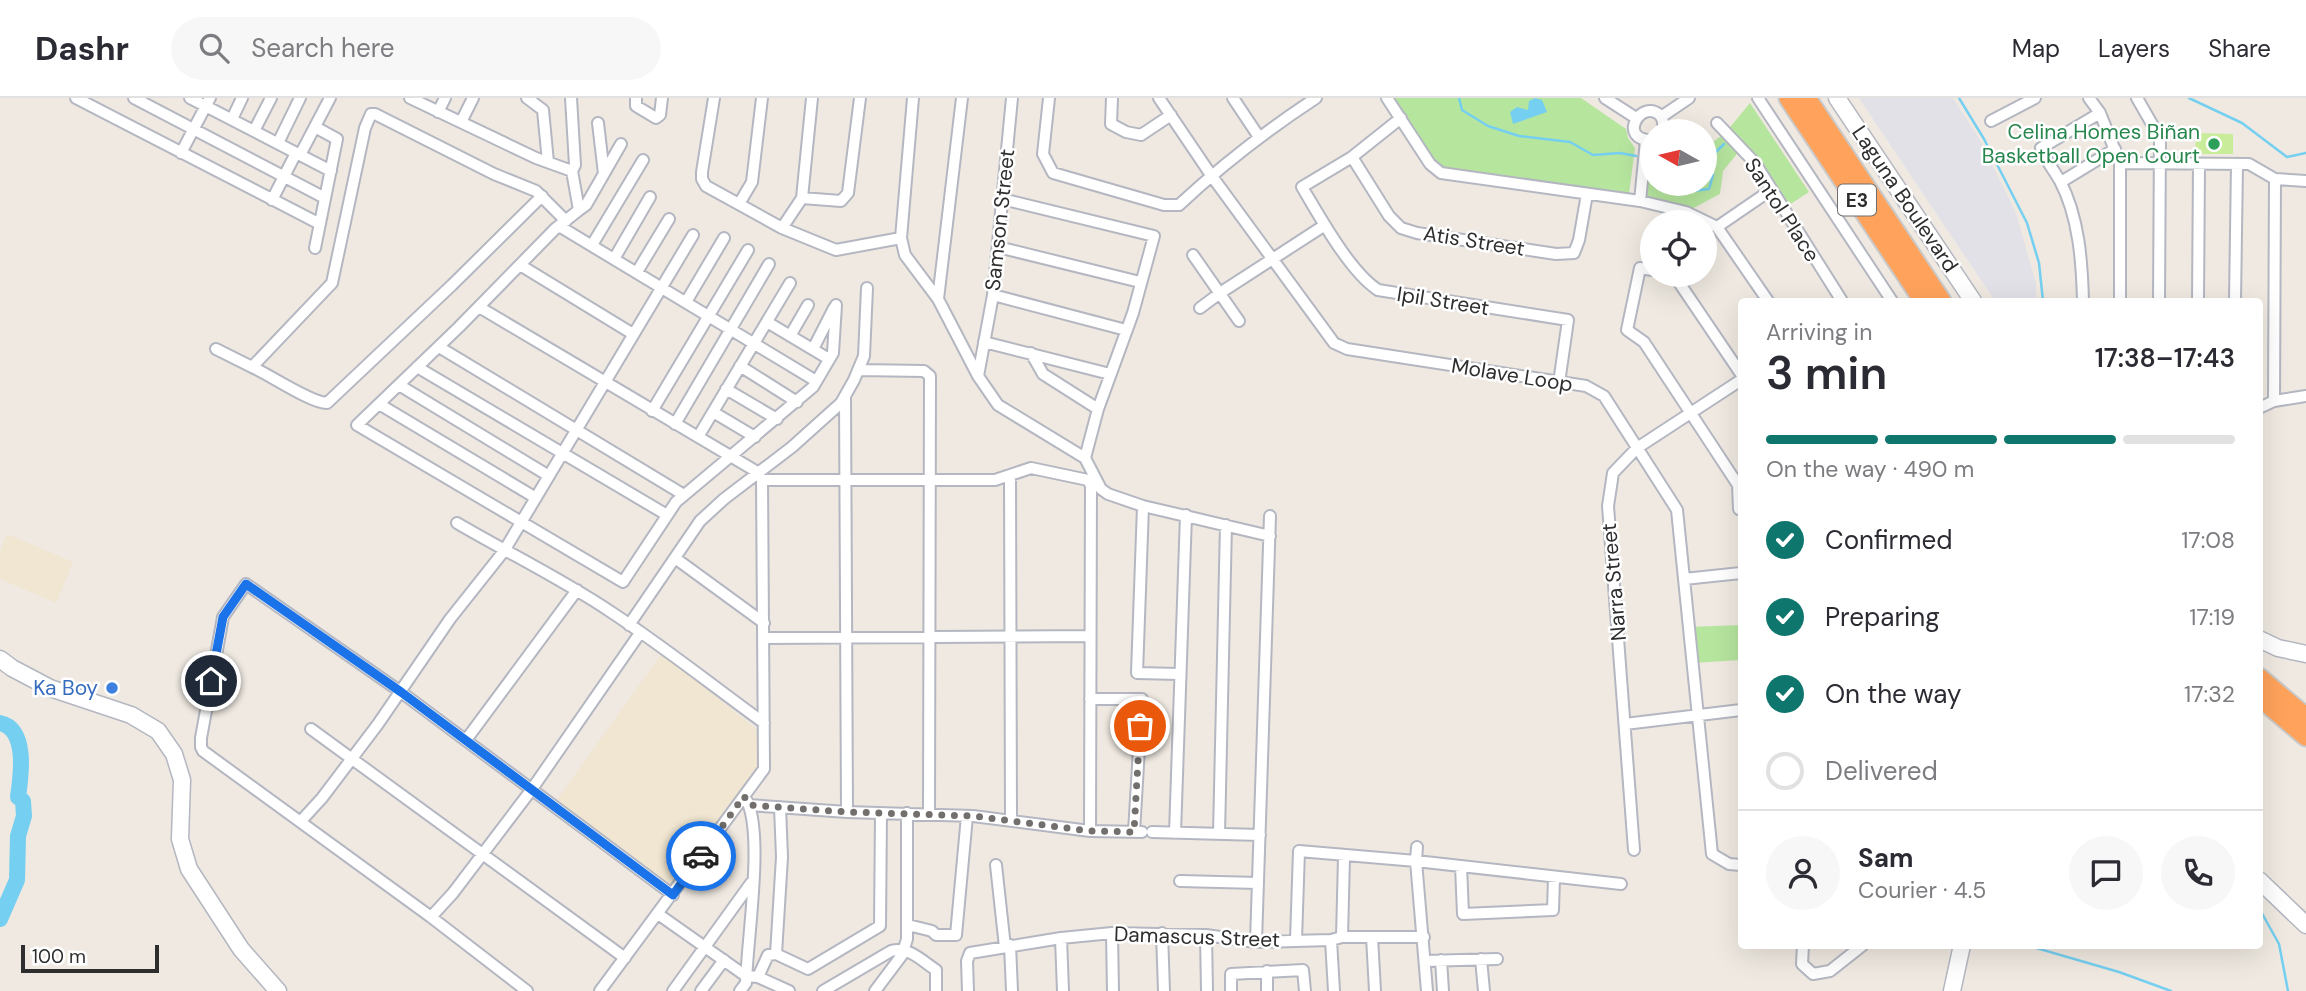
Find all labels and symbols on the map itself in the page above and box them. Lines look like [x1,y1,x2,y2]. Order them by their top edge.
place label: Celina Homes Biñan Basketball Open Court [1982,118,2200,170]
north arrow [1640,119,1717,196]
street label: Laguna Boulevard [1846,120,1964,278]
marker: Celina Homes Biñan Basketball Open Court [2206,136,2222,152]
street label: Samson Street [979,148,1021,292]
street label: Santol Place [1738,153,1826,267]
road number: E3 [1838,184,1876,216]
street label: Atis Street [1421,219,1527,263]
street label: Ipil Street [1395,280,1491,322]
street label: Molave Loop [1449,352,1575,398]
street label: Narra Street [1595,522,1633,642]
pin [181,651,241,711]
place label: Ka Boy [33,674,98,702]
marker: Ka Boy [104,680,120,696]
pin [1110,696,1170,756]
courier [666,821,736,891]
street label: Damascus Street [1113,920,1281,954]
scale bar [21,942,159,974]

